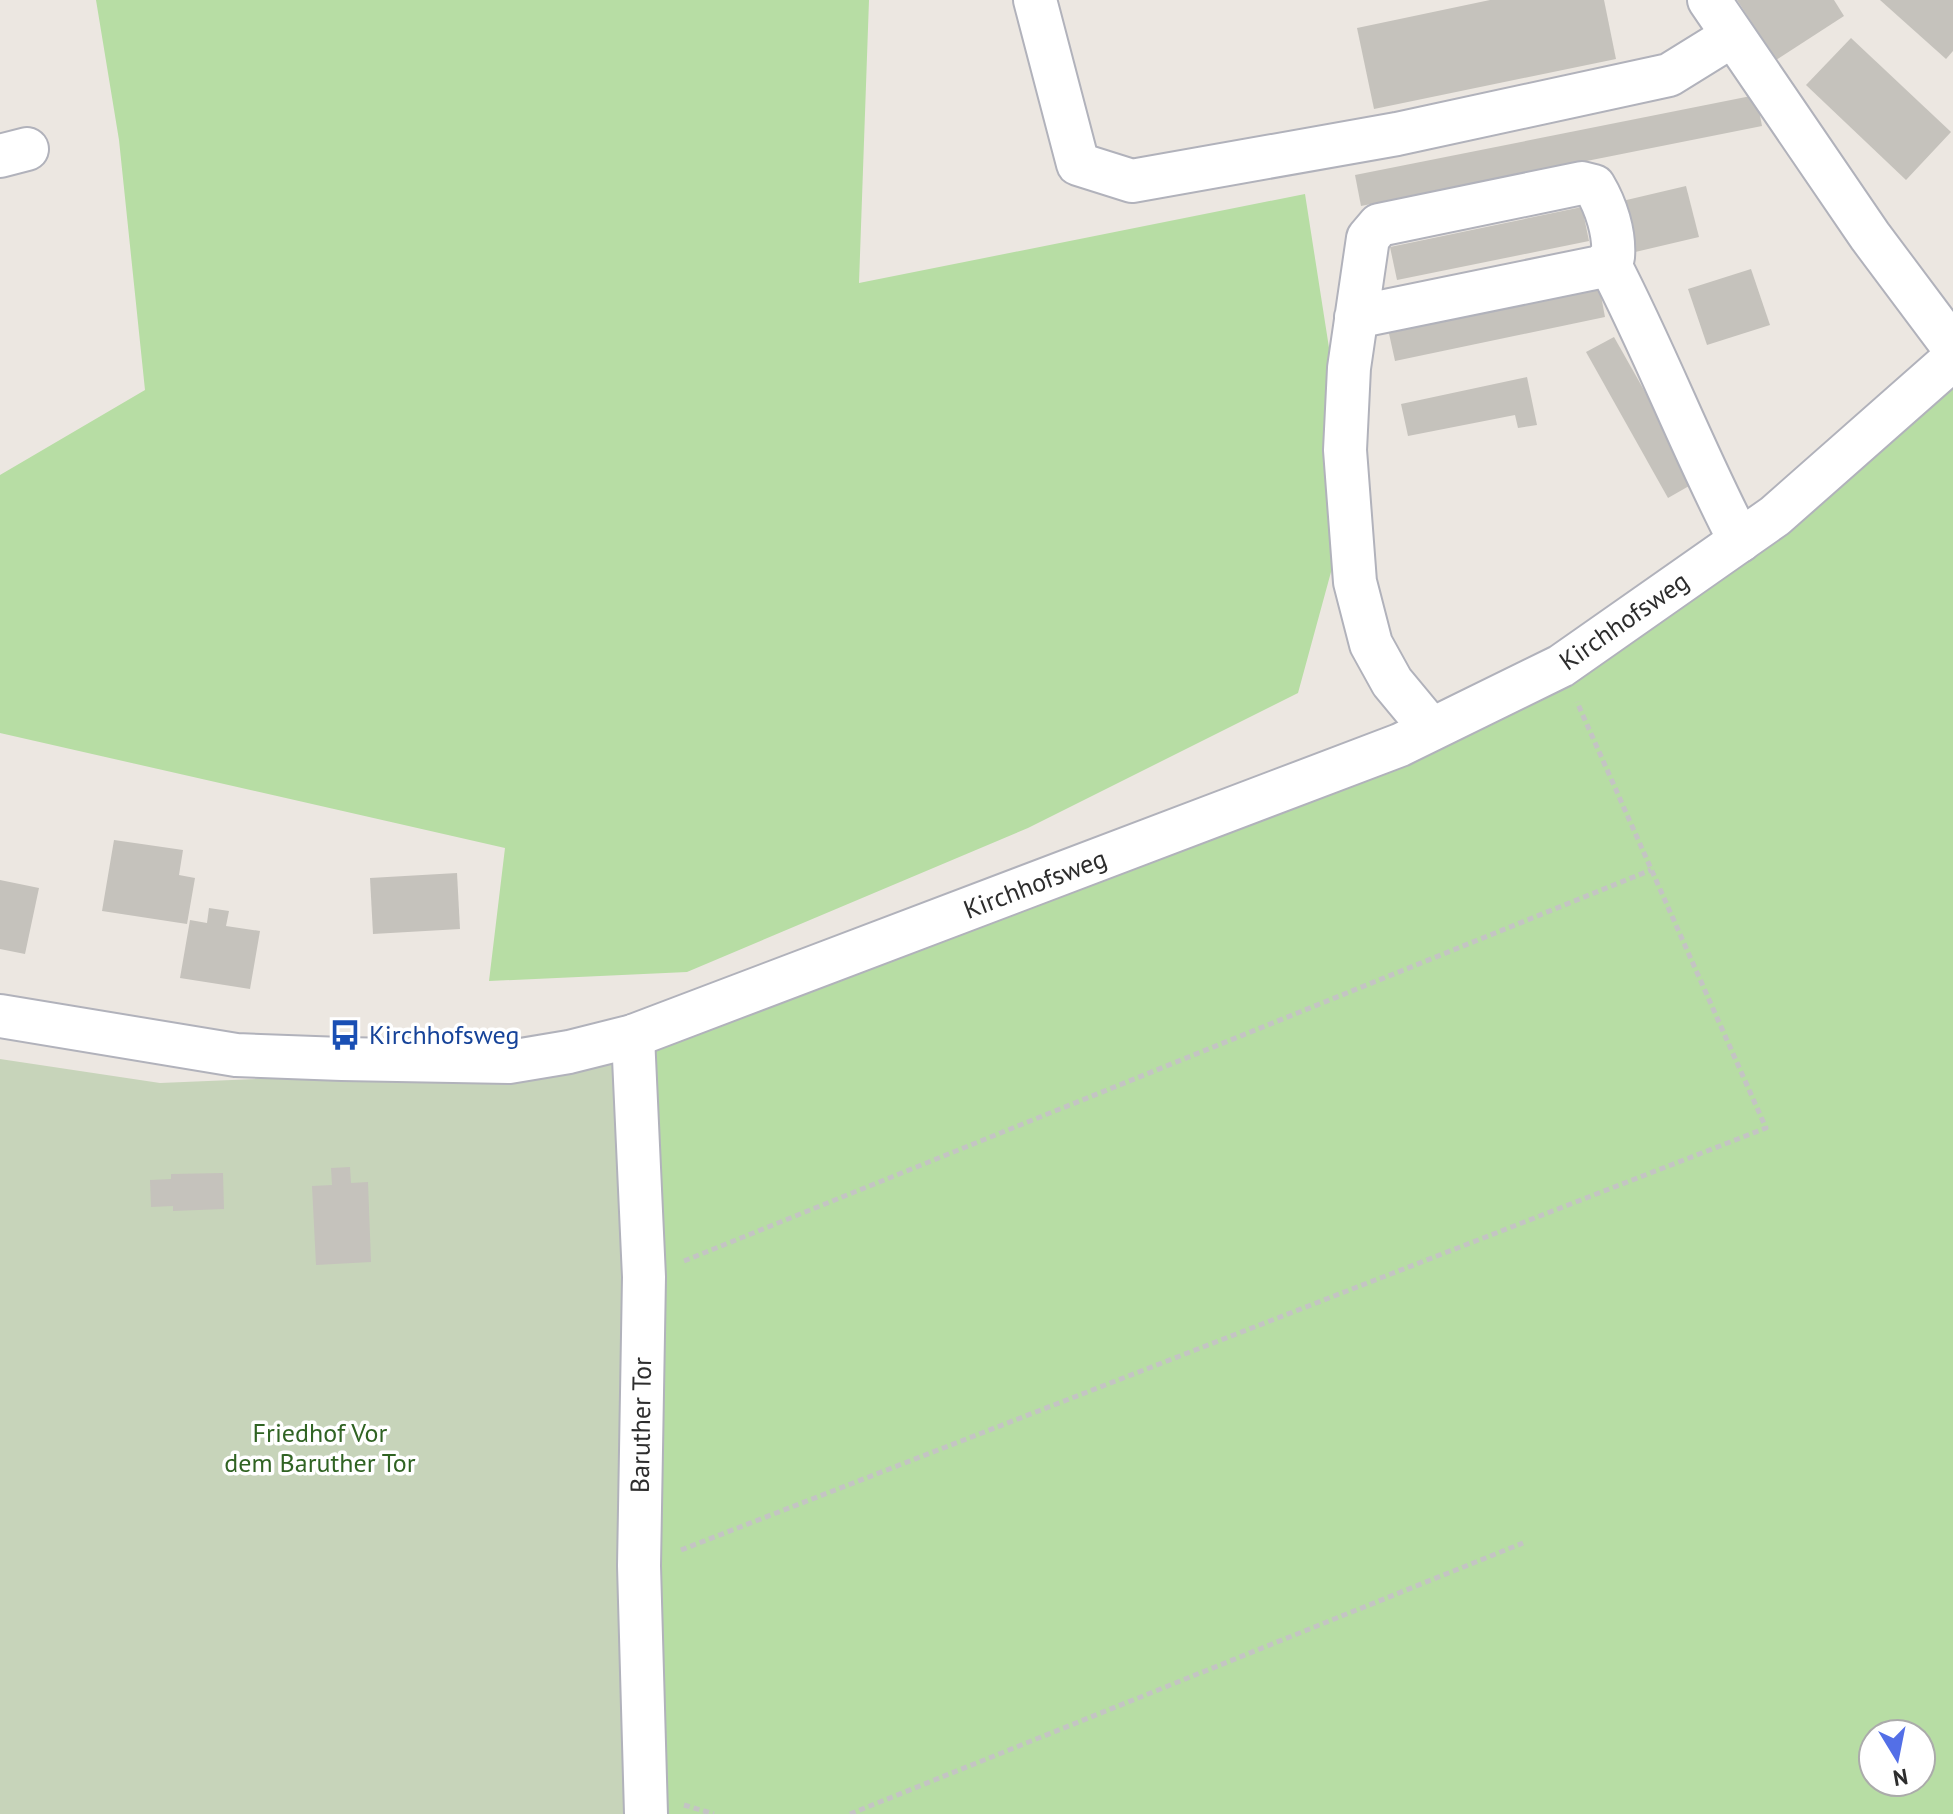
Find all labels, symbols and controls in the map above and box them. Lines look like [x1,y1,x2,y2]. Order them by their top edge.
street label: Kirchhofsweg [1553,564,1695,677]
street label: Kirchhofsweg [959,841,1111,926]
bus stop icon: Kirchhofsweg [328,1018,362,1052]
place label: Kirchhofsweg [369,1018,519,1051]
street label: Baruther Tor [623,1357,658,1493]
park label: Friedhof Vor dem Baruther Tor [224,1416,416,1479]
north arrow [1857,1718,1937,1798]
text: N [1891,1763,1910,1793]

